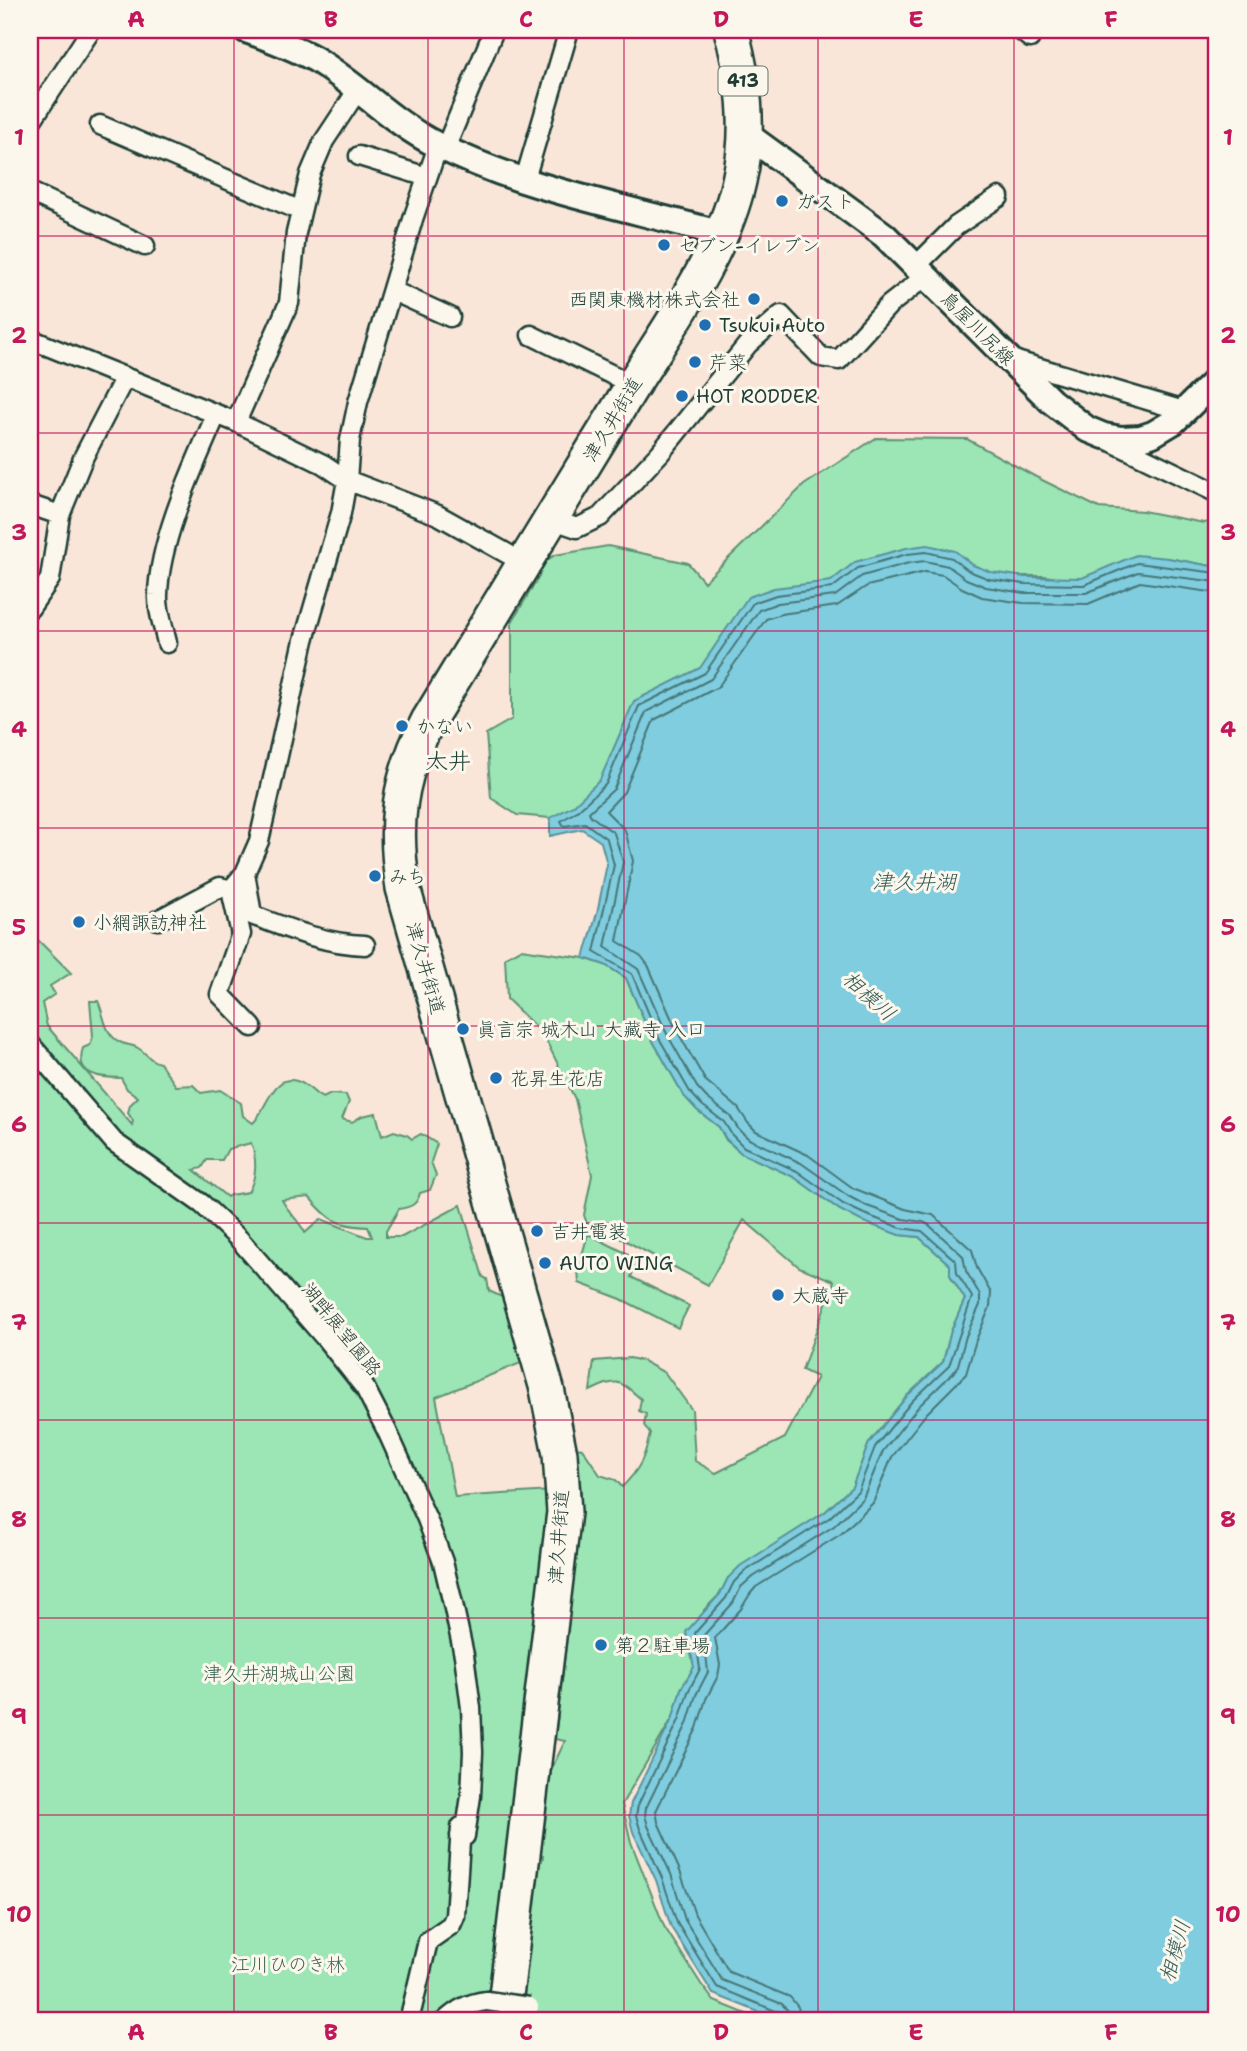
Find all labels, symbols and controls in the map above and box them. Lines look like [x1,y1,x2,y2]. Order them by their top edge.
text: A [127,4,145,34]
text: B [324,4,338,34]
text: C [519,4,533,34]
text: D [713,4,729,34]
text: E [908,4,924,34]
text: F [1104,4,1118,34]
road number: 413 [718,66,768,96]
text: 1 [14,122,24,152]
text: 1 [1223,122,1233,152]
place label: ガスト [796,189,855,214]
marker: ガスト [774,193,790,209]
place label: セブン-イレブン [678,233,820,258]
marker: セブン-イレブン [656,237,672,253]
street label: 鳥屋川尻線 [935,286,1020,371]
place label: 西関東機材株式会社 [569,287,740,312]
marker: 西関東機材株式会社 [746,291,762,307]
place label: Tsukui Auto [719,313,825,338]
marker: Tsukui Auto [697,317,713,333]
text: 2 [11,320,27,350]
text: 2 [1220,320,1236,350]
place label: 芹菜 [709,350,747,375]
marker: 芹菜 [687,354,703,370]
street label: 津久井街道 [577,372,648,466]
place label: HOT RODDER [696,384,818,409]
marker: HOT RODDER [674,388,690,404]
text: 3 [11,517,27,547]
text: 3 [1220,517,1236,547]
text: 4 [11,714,27,744]
place label: かない [416,714,473,739]
text: 4 [1220,714,1236,744]
marker: かない [394,718,410,734]
district label: 太井 [425,746,471,776]
place label: みち [389,864,426,889]
marker: みち [367,868,383,884]
water label: 津久井湖 [872,868,958,896]
place label: 小網諏訪神社 [93,910,207,935]
text: 5 [12,912,26,942]
text: 5 [1221,912,1235,942]
marker: 小網諏訪神社 [71,914,87,930]
street label: 津久井街道 [400,919,451,1017]
water label: 相模川 [836,965,902,1027]
place label: 眞言宗 城木山 大藏寺 入口 [477,1017,705,1042]
marker: 眞言宗 城木山 大藏寺 入口 [455,1021,471,1037]
place label: 花昇生花店 [510,1066,605,1091]
marker: 花昇生花店 [488,1070,504,1086]
text: 6 [11,1109,27,1139]
text: 6 [1220,1109,1236,1139]
place label: 吉井電装 [551,1219,627,1244]
marker: 吉井電装 [529,1223,545,1239]
place label: AUTO WING [559,1251,673,1276]
marker: AUTO WING [537,1255,553,1271]
street label: 湖畔展望園路 [296,1277,387,1381]
place label: 大蔵寺 [792,1283,849,1308]
marker: 大蔵寺 [770,1287,786,1303]
text: 7 [11,1307,27,1337]
text: 7 [1220,1307,1236,1337]
street label: 津久井街道 [543,1489,574,1585]
text: 8 [11,1504,27,1534]
text: 8 [1220,1504,1236,1534]
place label: 第２駐車場 [615,1633,710,1658]
marker: 第２駐車場 [593,1637,609,1653]
park label: 津久井湖城山公園 [203,1661,355,1686]
text: 9 [11,1701,27,1731]
text: 9 [1220,1701,1236,1731]
text: 10 [6,1899,32,1929]
text: 10 [1215,1899,1241,1929]
water label: 相模川 [1153,1917,1197,1985]
park label: 江川ひのき林 [231,1952,345,1977]
text: A [127,2017,145,2047]
text: B [324,2017,338,2047]
text: C [519,2017,533,2047]
text: D [713,2017,729,2047]
text: E [908,2017,924,2047]
text: F [1104,2017,1118,2047]

